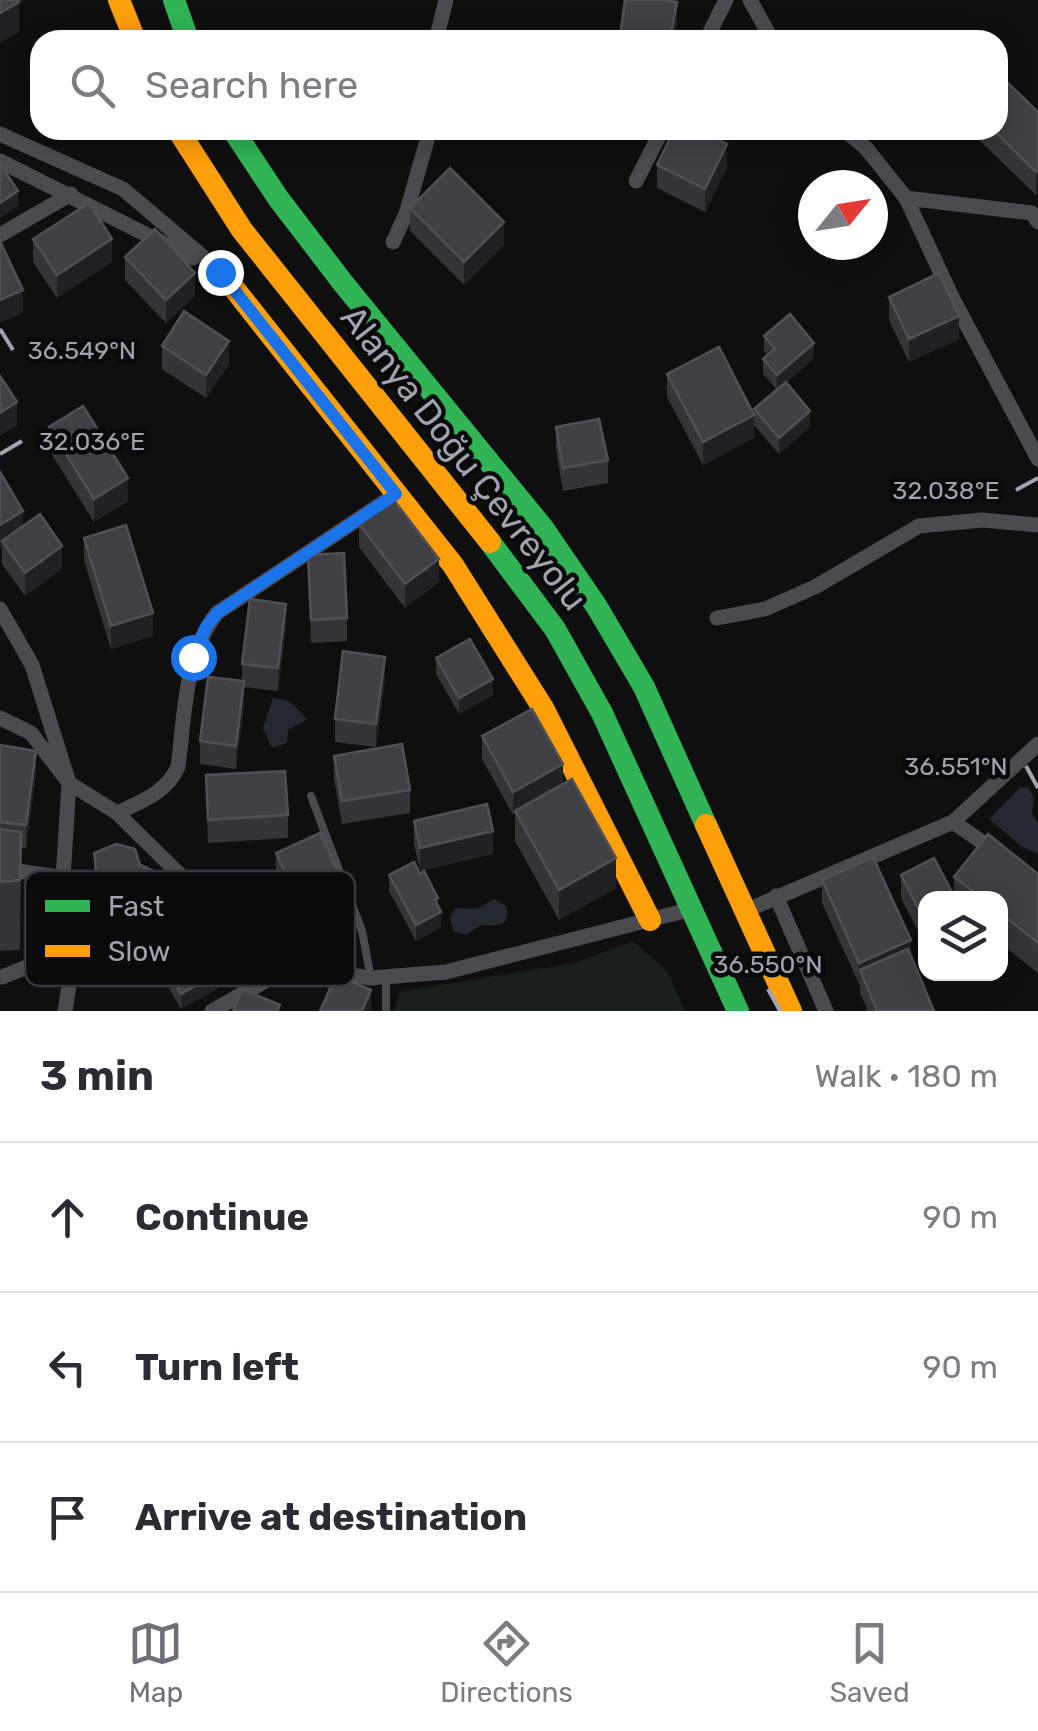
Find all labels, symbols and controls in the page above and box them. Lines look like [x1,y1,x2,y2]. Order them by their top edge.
search box [30,30,1008,140]
icon: search [65,58,120,113]
text: Search here [145,62,358,108]
north arrow [798,170,888,260]
route end [198,250,244,296]
street label: Alanya Doğu Çevreyolu [332,297,596,619]
text: 36.549°N [28,336,136,365]
text: 32.036°E [39,427,145,456]
text: 32.038°E [892,476,1000,505]
route start [171,635,217,681]
text: 36.551°N [904,752,1008,781]
legend [25,871,355,986]
text: Fast [108,890,164,923]
map controls [918,891,1008,981]
button: layers [918,891,1008,981]
text: Slow [108,935,170,968]
text: 36.550°N [713,950,823,979]
text: 3 min [40,1051,154,1101]
text: Walk · 180 m [815,1057,998,1095]
icon: ahead [40,1190,95,1245]
text: Continue [135,1194,309,1240]
text: 90 m [922,1198,998,1236]
icon: left [40,1340,95,1395]
text: Turn left [135,1344,299,1390]
text: 90 m [922,1348,998,1386]
icon: arrive [40,1490,95,1545]
text: Arrive at destination [135,1494,527,1540]
tab: Map [128,1616,183,1709]
tab: Directions [440,1616,573,1709]
tab: Saved [830,1616,910,1709]

